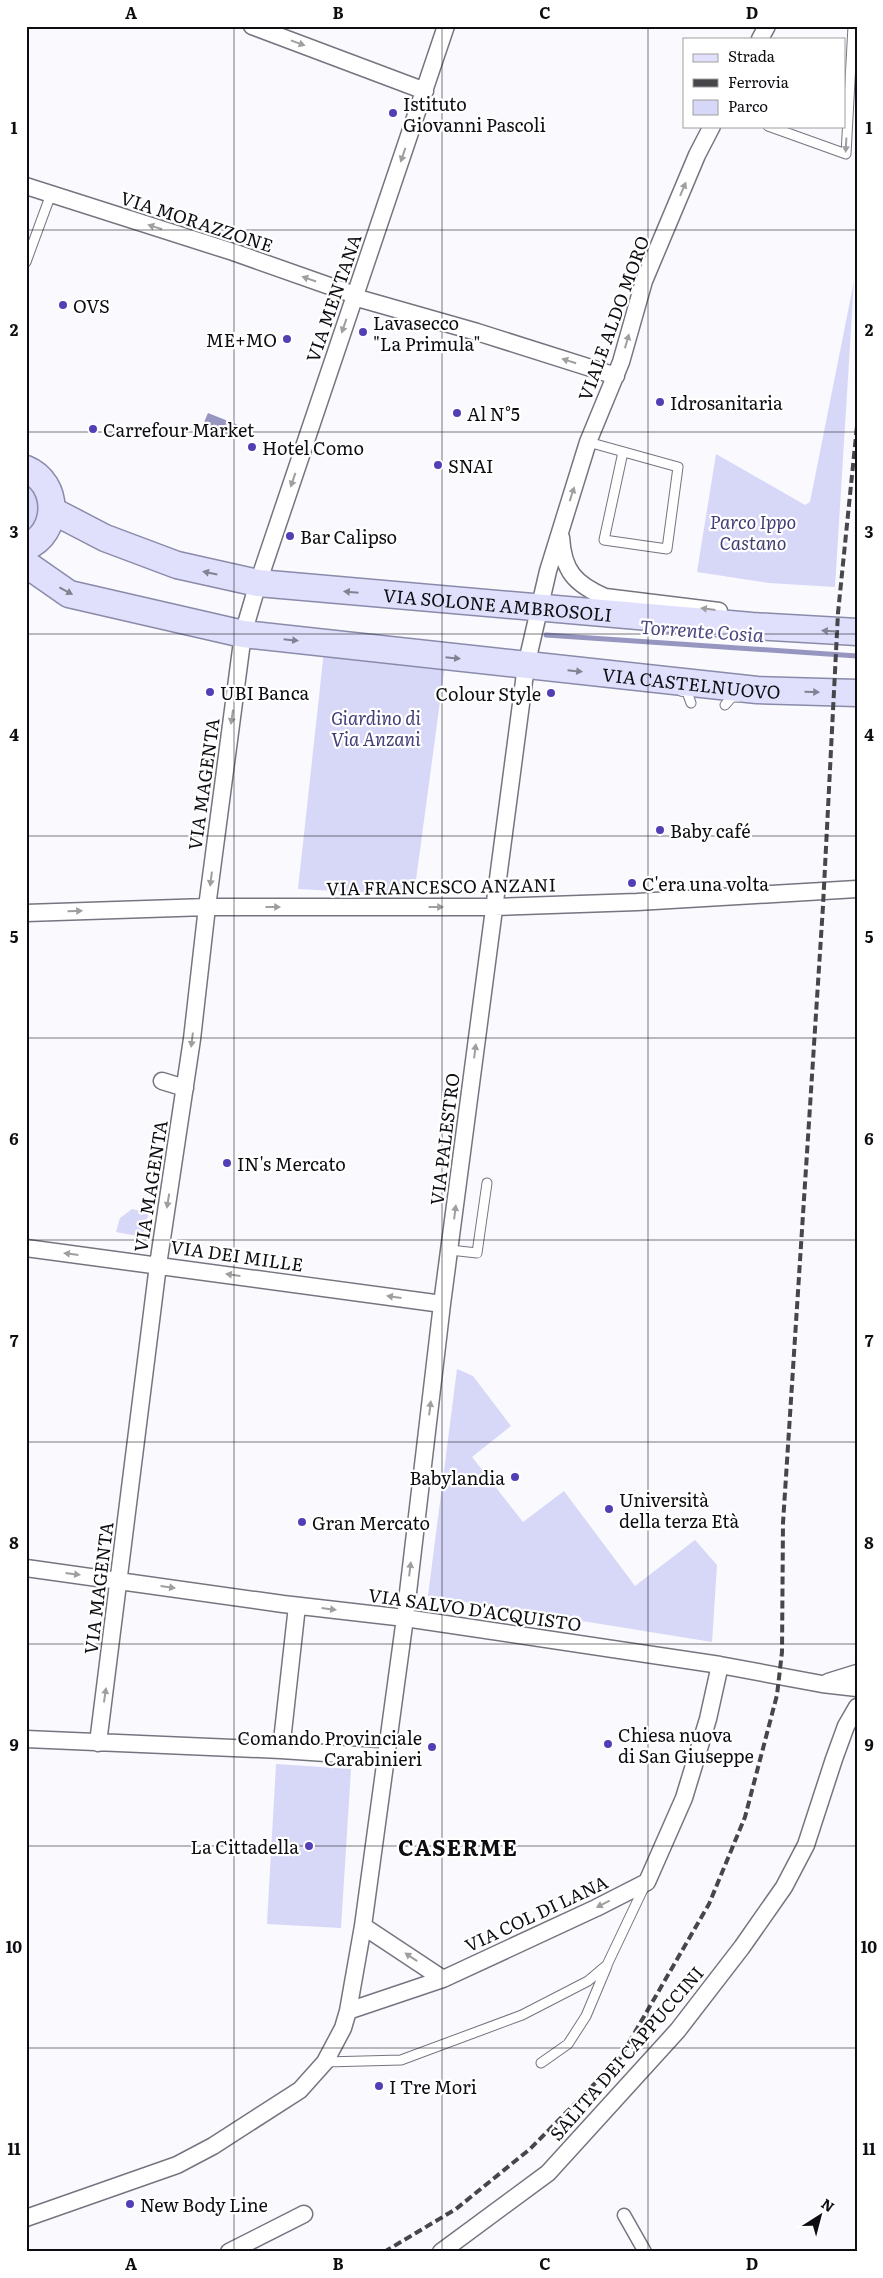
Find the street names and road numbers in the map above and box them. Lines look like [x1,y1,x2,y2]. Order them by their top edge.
street label: VIA MORAZZONE [117,184,277,258]
street label: VIA MENTANA [298,230,368,366]
street label: VIALE ALDO MORO [571,232,655,404]
street label: VIA SOLONE AMBROSOLI [382,580,613,627]
street label: VIA CASTELNUOVO [601,660,781,704]
street label: VIA MAGENTA [180,716,226,852]
street label: VIA FRANCESCO ANZANI [326,870,556,902]
street label: VIA PALESTRO [422,1071,466,1207]
street label: VIA MAGENTA [126,1118,174,1254]
street label: VIA DEI MILLE [169,1232,305,1278]
street label: VIA MAGENTA [76,1520,120,1656]
street label: VIA SALVO D'ACQUISTO [367,1581,583,1637]
street label: VIA COL DI LANA [460,1868,612,1958]
street label: SALITA DEI CAPPUCCINI [543,1960,709,2146]

